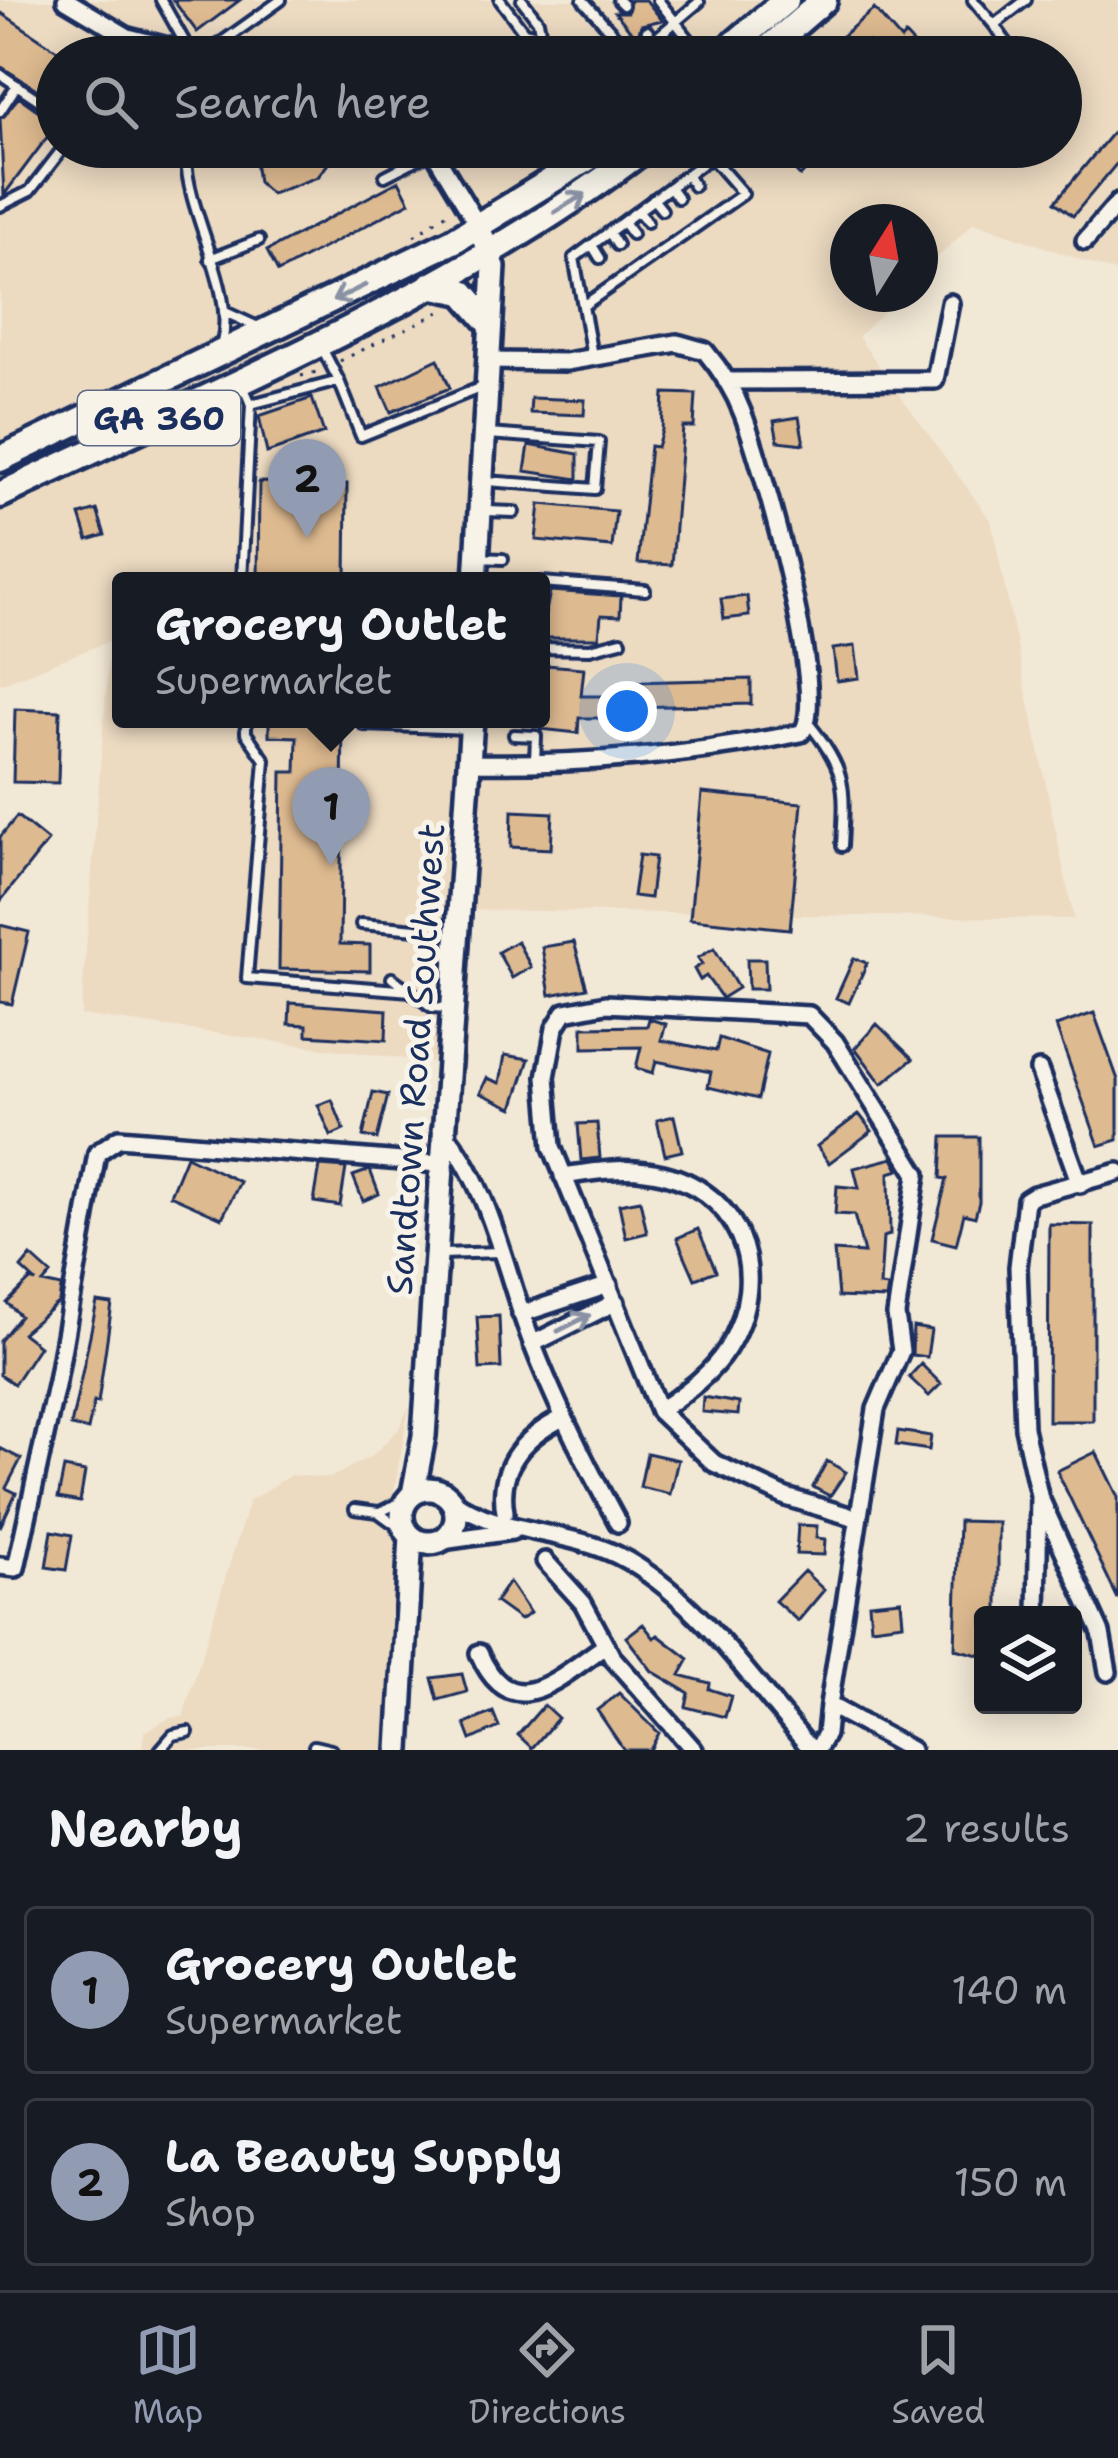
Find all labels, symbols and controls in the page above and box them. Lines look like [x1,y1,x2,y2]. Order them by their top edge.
search box [36,36,1082,168]
icon: search [78,69,144,135]
text: Search here [174,72,431,132]
one-way arrow [552,190,587,214]
north arrow [830,204,938,312]
one-way arrow [331,283,367,305]
road number: GA 360 [78,391,240,445]
pin: 2 [268,439,346,538]
popup [112,572,550,728]
text: Grocery Outlet [155,594,507,654]
text: Supermarket [155,654,392,706]
your location [597,681,657,741]
pin: 1 [292,767,370,866]
street label: Sandtown Road Southwest [375,821,456,1297]
one-way arrow [556,1311,591,1334]
map controls [974,1606,1082,1714]
button: layers [974,1606,1082,1714]
text: Nearby [48,1794,243,1862]
text: 2 results [903,1802,1070,1854]
text: Grocery Outlet [165,1934,517,1994]
text: 1 [81,1964,99,2016]
text: 140 m [951,1964,1067,2016]
text: Supermarket [165,1994,403,2046]
text: La Beauty Supply [165,2126,563,2186]
text: 2 [76,2156,104,2208]
text: 150 m [954,2156,1067,2208]
text: Shop [165,2186,256,2238]
tab: Map [133,2317,203,2434]
tab: Directions [469,2317,626,2434]
tab: Saved [892,2317,985,2434]

